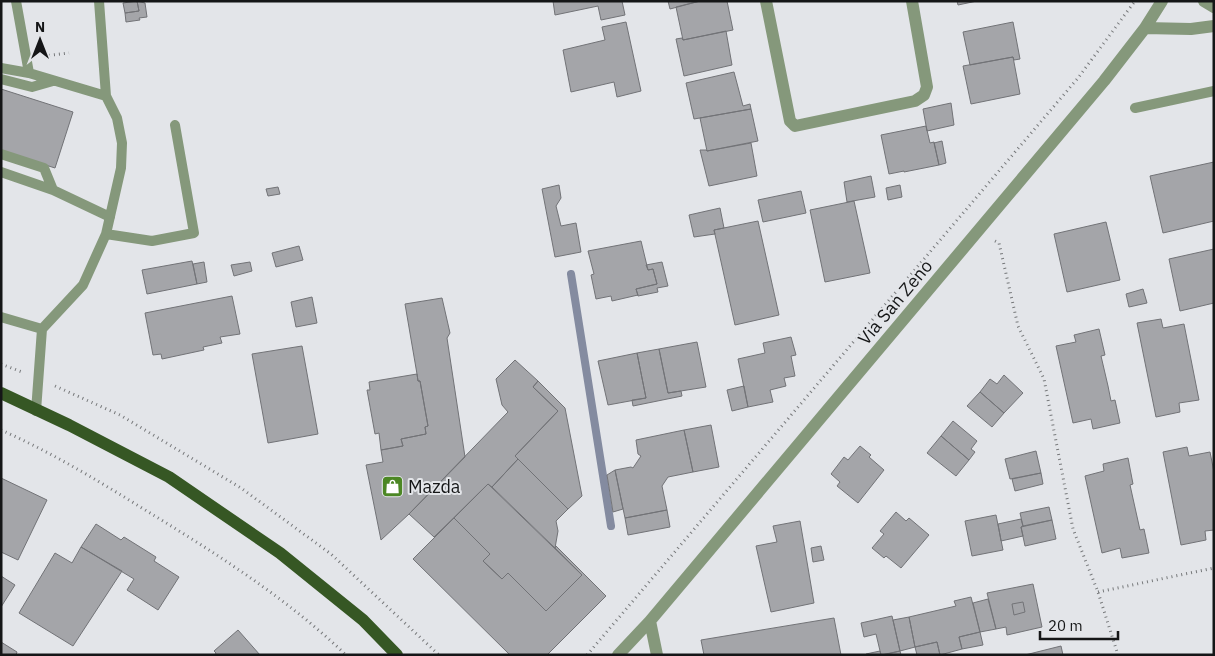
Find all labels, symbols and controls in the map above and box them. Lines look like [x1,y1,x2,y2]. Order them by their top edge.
north arrow [15,15,65,65]
text: N [35,18,45,36]
street label: Via San Zeno [853,255,937,349]
shop icon: Mazda [380,474,404,498]
place label: Mazda [408,475,461,498]
scale bar [1040,608,1118,640]
text: 20 m [1048,616,1083,635]

